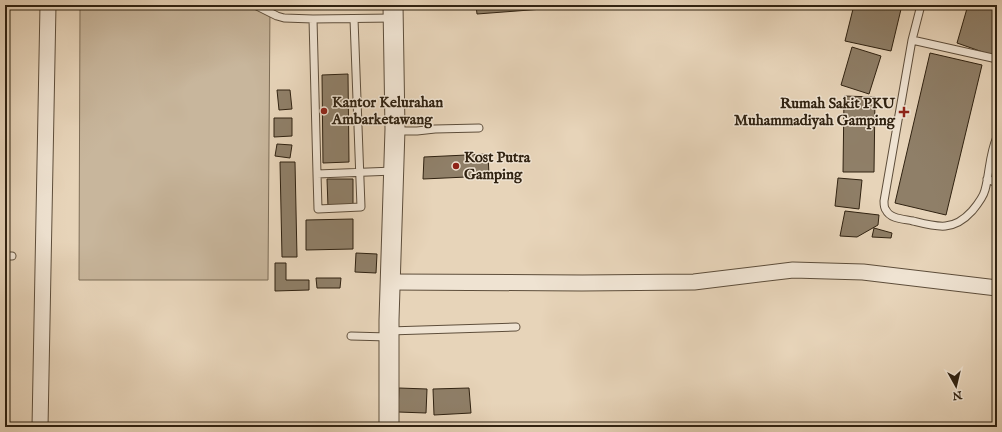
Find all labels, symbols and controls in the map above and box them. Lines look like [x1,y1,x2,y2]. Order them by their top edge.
place label: Kantor Kelurahan Ambarketawang [331,93,443,129]
place label: Rumah Sakit PKU Muhammadiyah Gamping [734,94,896,130]
marker: Kantor Kelurahan Ambarketawang [319,106,329,116]
marker: Rumah Sakit PKU Muhammadiyah Gamping [898,106,910,118]
place label: Kost Putra Gamping [464,148,531,184]
marker: Kost Putra Gamping [451,161,461,171]
north arrow [936,366,976,406]
text: N [951,387,964,403]

